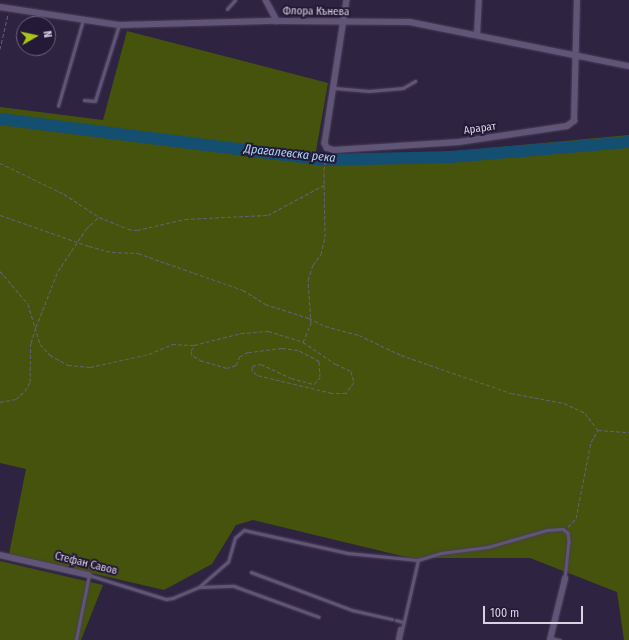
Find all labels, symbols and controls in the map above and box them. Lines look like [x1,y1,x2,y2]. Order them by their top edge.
street label: Флора Кънева [283,5,349,19]
north arrow [16,16,56,56]
text: N [40,30,54,38]
street label: Арарат [463,120,497,138]
water label: Драгалевска река [244,142,336,166]
street label: Стефан Савов [53,550,119,578]
scale bar [485,598,585,624]
text: 100 m [490,606,519,620]

